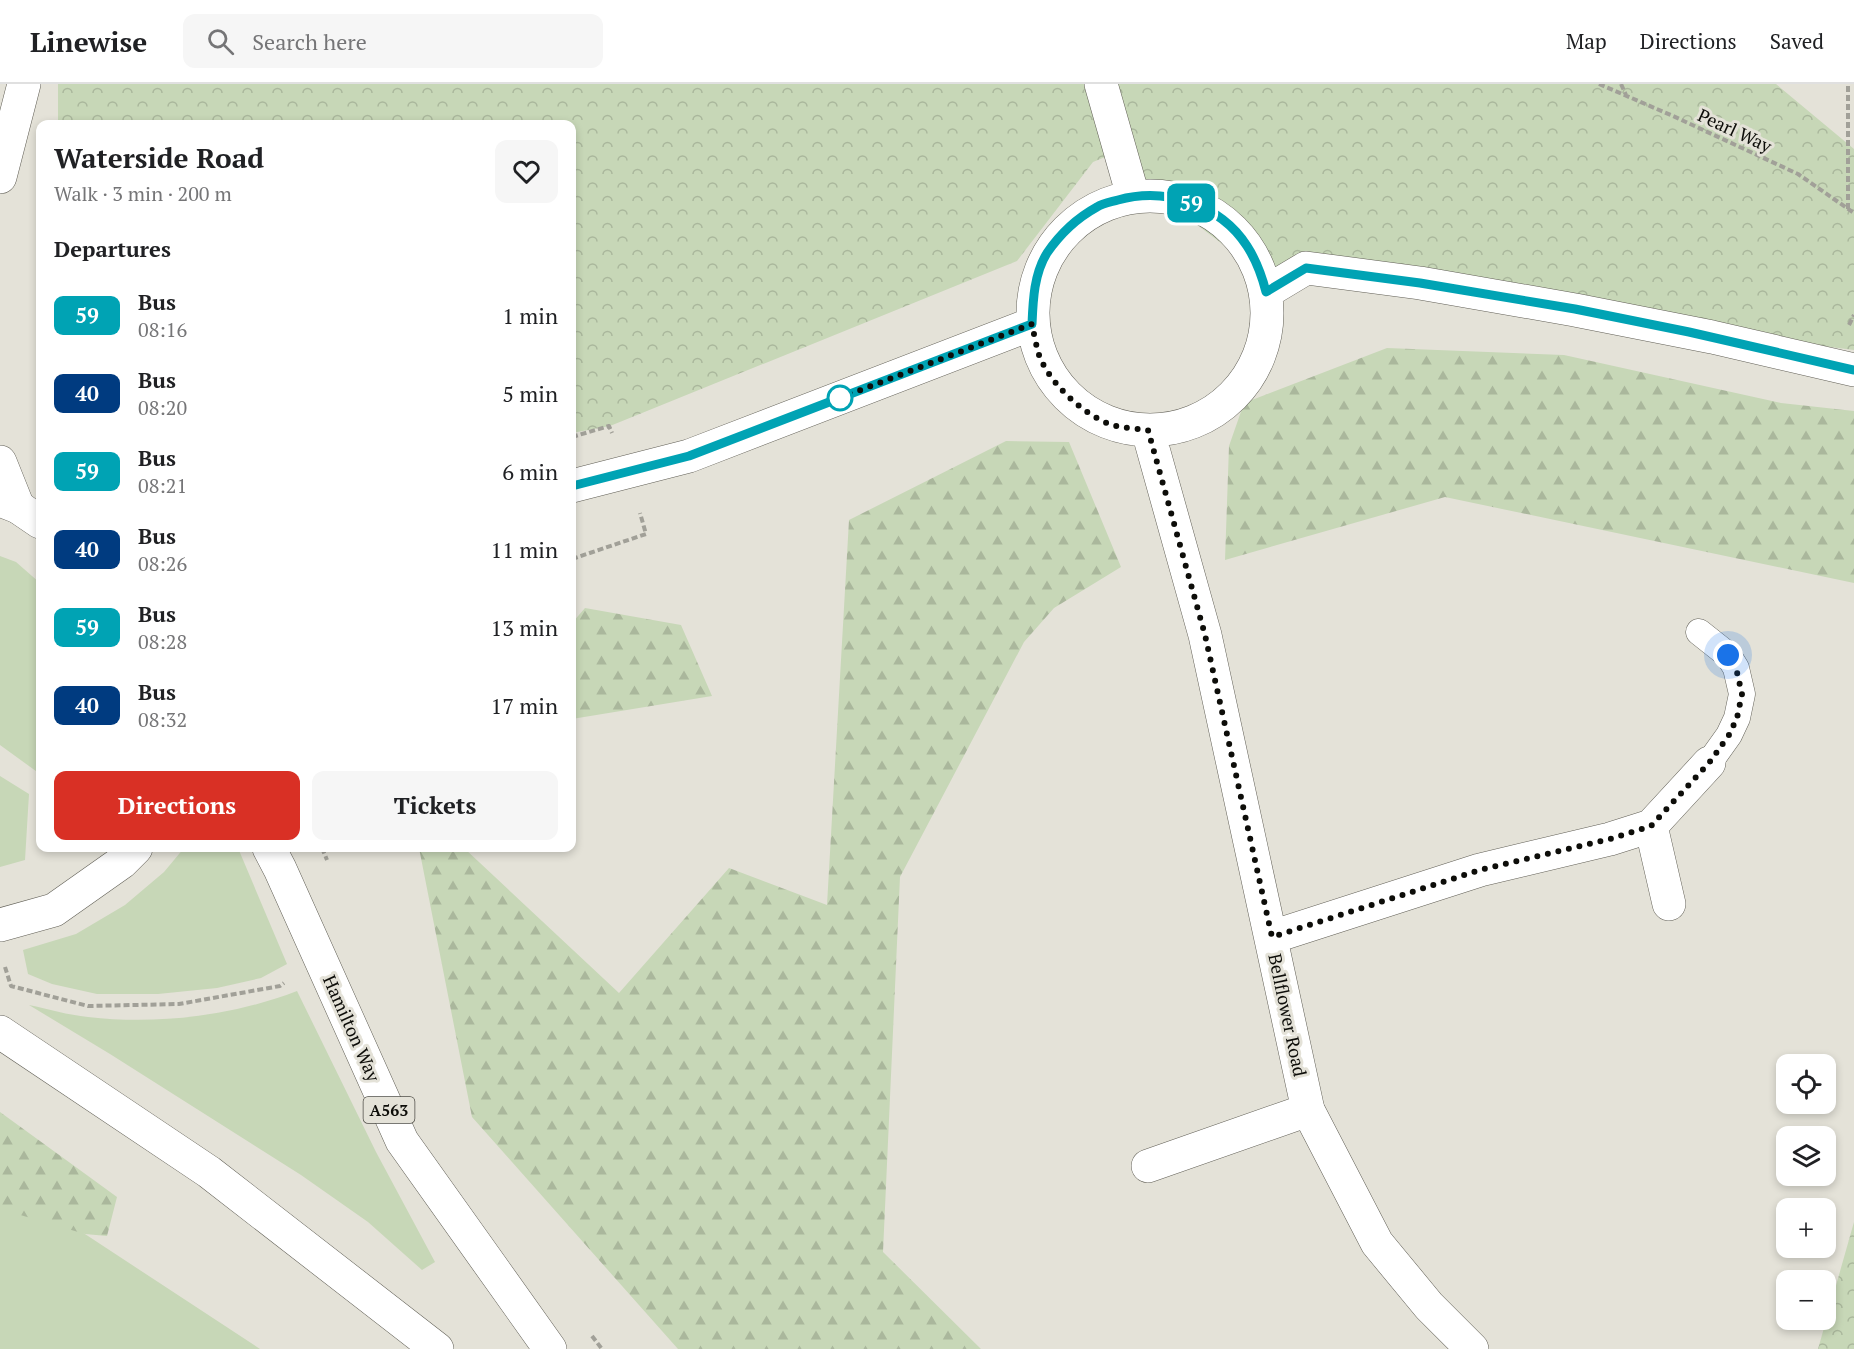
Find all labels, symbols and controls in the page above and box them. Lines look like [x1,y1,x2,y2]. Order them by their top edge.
search box [183,14,603,68]
text: Linewise [30,23,147,60]
icon: search [204,25,237,58]
text: Search here [252,27,367,56]
text: Map [1566,27,1607,55]
text: Directions [1640,27,1737,55]
text: Saved [1770,27,1824,55]
street label: Pearl Way [1694,102,1777,158]
text: Waterside Road [54,139,264,176]
button: heart [495,140,558,203]
text: Walk · 3 min · 200 m [54,180,232,207]
line badge: 59 [1164,184,1218,222]
text: 59 [1179,189,1203,217]
text: Departures [54,234,171,263]
text: Bus [138,287,176,316]
text: 59 [75,301,99,329]
text: 1 min [502,301,558,330]
text: 08:16 [138,316,187,343]
text: Bus [138,365,176,394]
text: 40 [75,379,99,407]
text: 5 min [502,379,558,408]
unlabelled marker [827,385,853,411]
text: 08:20 [138,394,187,421]
text: Bus [138,443,176,472]
text: 59 [75,457,99,485]
text: 6 min [502,457,558,486]
text: 08:21 [138,472,187,499]
text: Bus [138,521,176,550]
text: 40 [75,535,99,563]
text: 11 min [491,535,558,564]
text: 08:26 [138,550,187,577]
text: Bus [138,599,176,628]
text: 59 [75,613,99,641]
text: 13 min [491,613,558,642]
text: 08:28 [138,628,187,655]
your location [1713,640,1743,670]
text: Bus [138,677,176,706]
text: 40 [75,691,99,719]
text: 17 min [491,691,558,720]
text: 08:32 [138,706,187,733]
button: Directions [54,771,300,840]
button: Tickets [312,771,558,840]
street label: Bellflower Road [1263,951,1313,1079]
street label: Hamilton Way [318,971,387,1086]
map controls [1776,1054,1836,1330]
button: locate [1776,1054,1836,1114]
road number: A563 [364,1097,414,1123]
button: layers [1776,1126,1836,1186]
button: + [1776,1198,1836,1258]
button: − [1776,1270,1836,1330]

